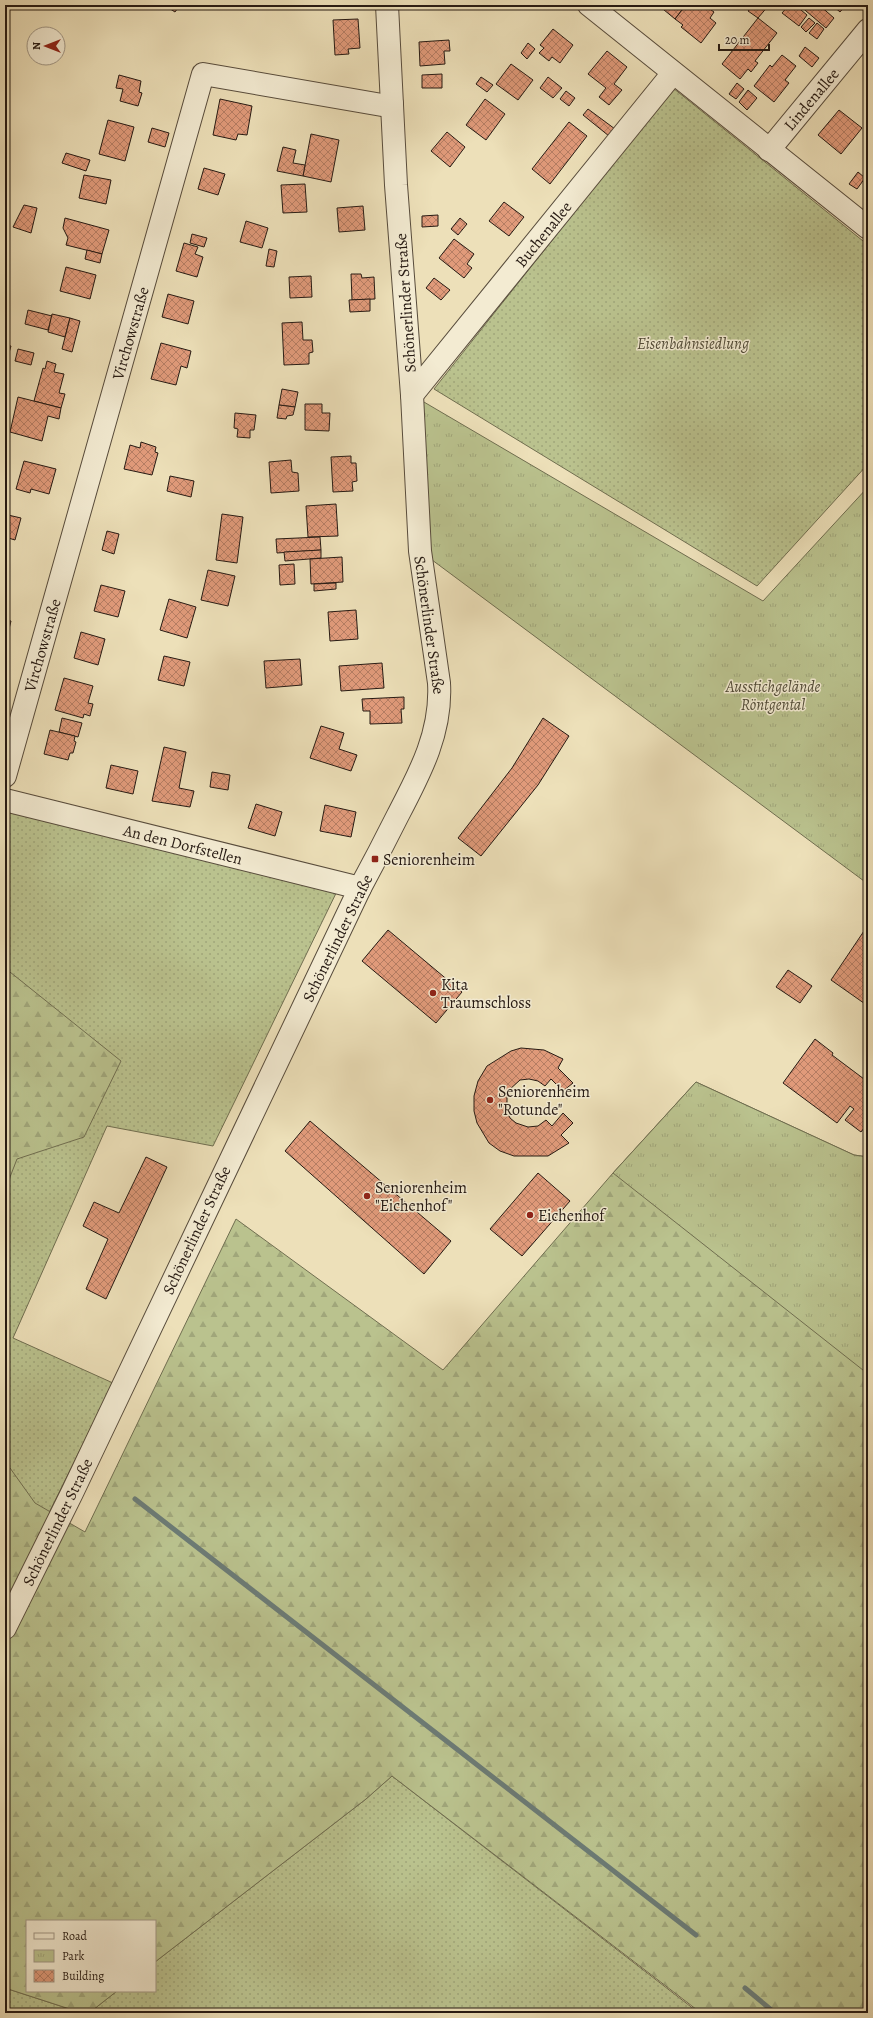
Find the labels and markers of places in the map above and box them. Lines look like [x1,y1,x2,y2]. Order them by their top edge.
place label: Seniorenheim [383,849,475,871]
marker: Seniorenheim [370,854,380,864]
place label: Kita Traumschloss [441,974,531,1014]
marker: Kita Traumschloss [428,988,438,998]
place label: Seniorenheim "Rotunde" [498,1081,590,1121]
marker: Seniorenheim "Rotunde" [485,1095,495,1105]
place label: Seniorenheim "Eichenhof" [375,1177,467,1217]
marker: Seniorenheim "Eichenhof" [362,1191,372,1201]
place label: Eichenhof [538,1205,607,1227]
marker: Eichenhof [525,1210,535,1220]

